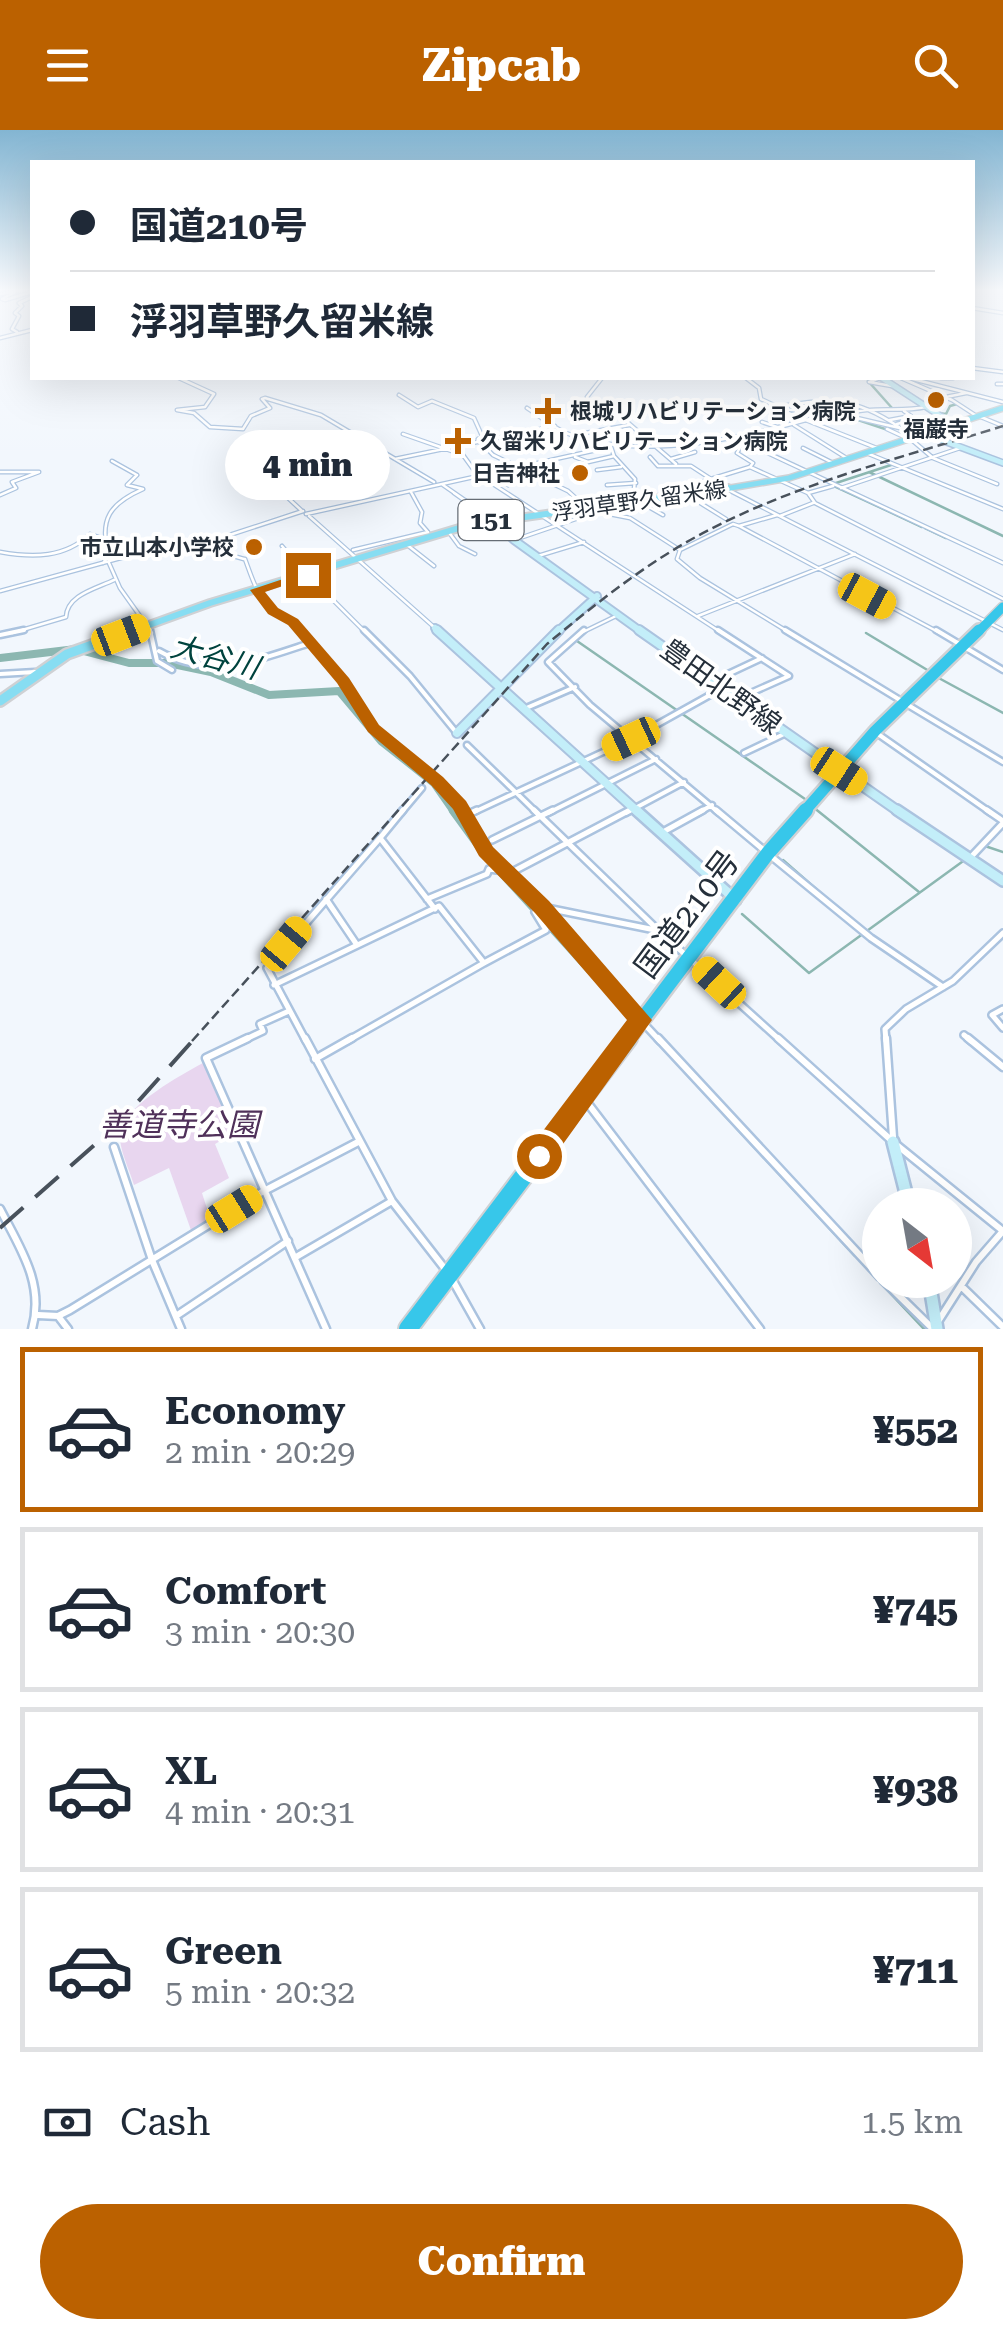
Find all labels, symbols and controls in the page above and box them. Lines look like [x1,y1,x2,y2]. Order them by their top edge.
icon: menu [40,38,95,93]
icon: search [908,38,963,93]
text: Zipcab [422,39,581,92]
text: 国道210号 [130,204,308,248]
text: 浮羽草野久留米線 [130,300,434,344]
marker: 福巌寺 [925,389,947,411]
marker: 根城リハビリテーション病院 [535,398,561,424]
place label: 根城リハビリテーション病院 [570,399,856,424]
place label: 福巌寺 [903,417,969,442]
marker: 久留米リハビリテーション病院 [445,428,471,454]
place label: 久留米リハビリテーション病院 [480,429,788,454]
callout: 4 min [226,430,390,500]
text: 4 min [263,446,352,484]
place label: 日吉神社 [472,461,560,486]
marker: 日吉神社 [569,462,591,484]
street label: 浮羽草野久留米線 [550,476,728,526]
road number: 151 [458,500,524,540]
place label: 市立山本小学校 [80,535,234,560]
marker: 市立山本小学校 [243,536,265,558]
route end [286,553,331,598]
car [833,569,901,623]
car [88,610,154,660]
water label: 大谷川 [167,628,266,686]
street label: 豊田北野線 [655,633,787,741]
car [597,713,665,765]
car [806,742,872,800]
street label: 国道210号 [627,843,747,985]
car [255,911,317,977]
car [687,952,751,1014]
park label: 善道寺公園 [99,1106,263,1144]
route start [517,1134,562,1179]
car [201,1180,267,1238]
north arrow [862,1188,972,1298]
map controls [862,1188,972,1298]
icon: car [45,1385,135,1475]
text: Economy [165,1389,345,1433]
text: ¥552 [873,1408,958,1452]
text: 2 min · 20:29 [165,1433,355,1471]
icon: car [45,1565,135,1655]
text: Comfort [165,1569,326,1613]
text: ¥745 [873,1588,958,1632]
text: 3 min · 20:30 [165,1613,355,1651]
icon: car [45,1745,135,1835]
text: XL [165,1749,217,1793]
text: ¥938 [873,1768,958,1812]
text: 4 min · 20:31 [165,1793,355,1831]
icon: car [45,1925,135,2015]
text: Green [165,1929,282,1973]
text: ¥711 [873,1948,958,1992]
text: 5 min · 20:32 [165,1973,355,2011]
icon: cash [40,2095,95,2150]
text: Cash [120,2100,210,2144]
text: 1.5 km [861,2103,963,2141]
button: Confirm [40,2204,963,2319]

